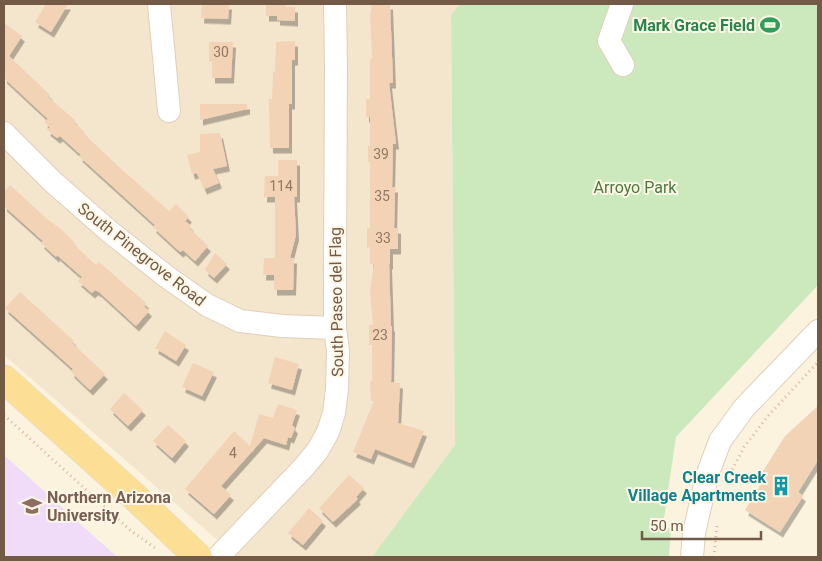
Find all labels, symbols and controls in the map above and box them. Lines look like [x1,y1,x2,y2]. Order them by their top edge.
sports icon: Mark Grace Field [759,14,781,36]
place label: Mark Grace Field [633,16,755,35]
house number: 30 [213,44,229,60]
house number: 39 [373,146,389,162]
house number: 114 [269,178,293,194]
park label: Arroyo Park [594,178,677,197]
house number: 35 [374,188,390,204]
street label: South Pinegrove Road [74,199,209,310]
street label: South Paseo del Flag [326,227,347,377]
house number: 33 [375,230,391,246]
house number: 23 [372,327,388,343]
house number: 4 [229,445,237,461]
place label: Clear Creek Village Apartments [628,468,766,505]
building icon: Clear Creek Village Apartments [770,475,792,497]
place label: Northern Arizona University [47,488,171,525]
school or university icon: Northern Arizona University [21,495,43,517]
scale bar [642,508,761,540]
text: 50 m [650,517,684,535]

